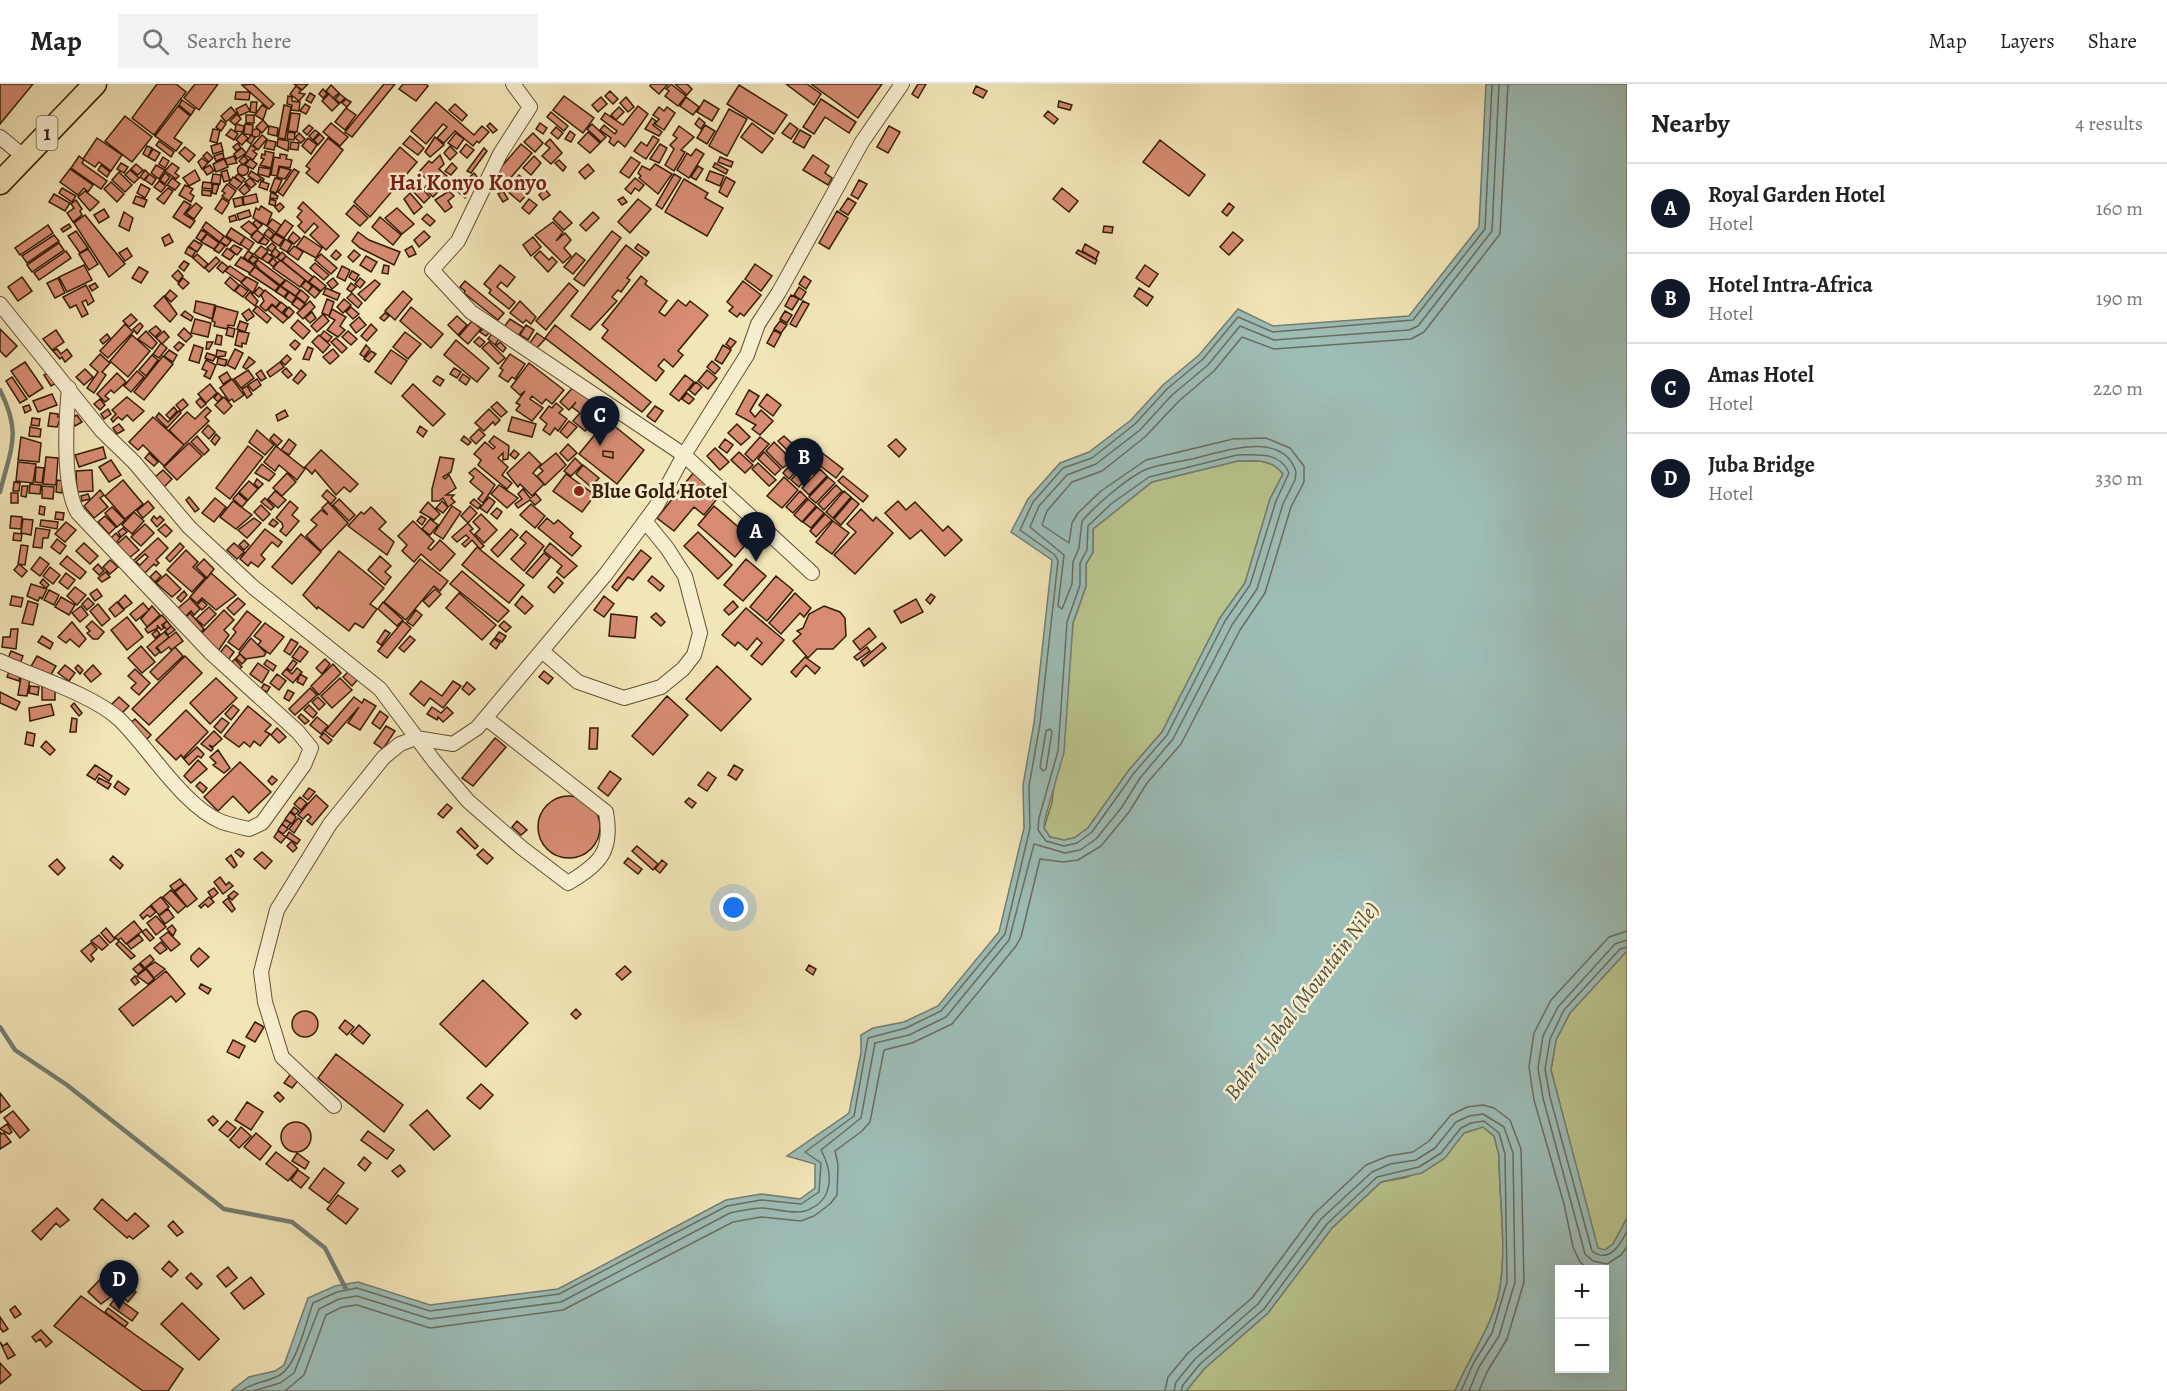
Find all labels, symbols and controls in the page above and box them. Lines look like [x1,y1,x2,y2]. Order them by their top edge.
search box [118,14,538,68]
text: Map [30,22,82,60]
icon: search [139,25,172,58]
text: Search here [187,26,291,56]
text: Map [1928,27,1967,55]
text: Layers [2000,27,2055,55]
text: Share [2088,27,2137,55]
text: Nearby [1651,106,1730,141]
text: 4 results [2075,110,2143,137]
road number: 1 [36,116,57,150]
district label: Hai Konyo Konyo [389,168,547,198]
text: Royal Garden Hotel [1708,180,1885,210]
text: A [1664,195,1677,222]
text: 160 m [2096,195,2143,222]
text: Hotel [1708,210,1753,237]
text: Hotel Intra-Africa [1708,270,1873,300]
text: B [1664,285,1677,312]
text: 190 m [2096,285,2143,312]
text: Hotel [1708,300,1753,327]
text: Amas Hotel [1708,360,1814,390]
text: C [1664,375,1677,402]
text: 220 m [2093,375,2143,402]
text: Hotel [1708,390,1753,417]
pin: C [580,396,620,446]
pin: B [784,438,824,488]
text: Juba Bridge [1708,450,1815,480]
text: D [1664,465,1677,492]
text: 330 m [2095,465,2143,492]
place label: Blue Gold Hotel [591,477,728,505]
text: Hotel [1708,480,1753,507]
marker: Blue Gold Hotel [572,484,586,498]
pin: A [736,512,776,562]
your location [719,893,748,922]
water label: Bahr al Jabal (Mountain Nile) [1217,895,1386,1106]
pin: D [100,1260,138,1310]
map controls [1555,1265,1609,1373]
button: + [1555,1265,1609,1319]
button: − [1555,1319,1609,1373]

